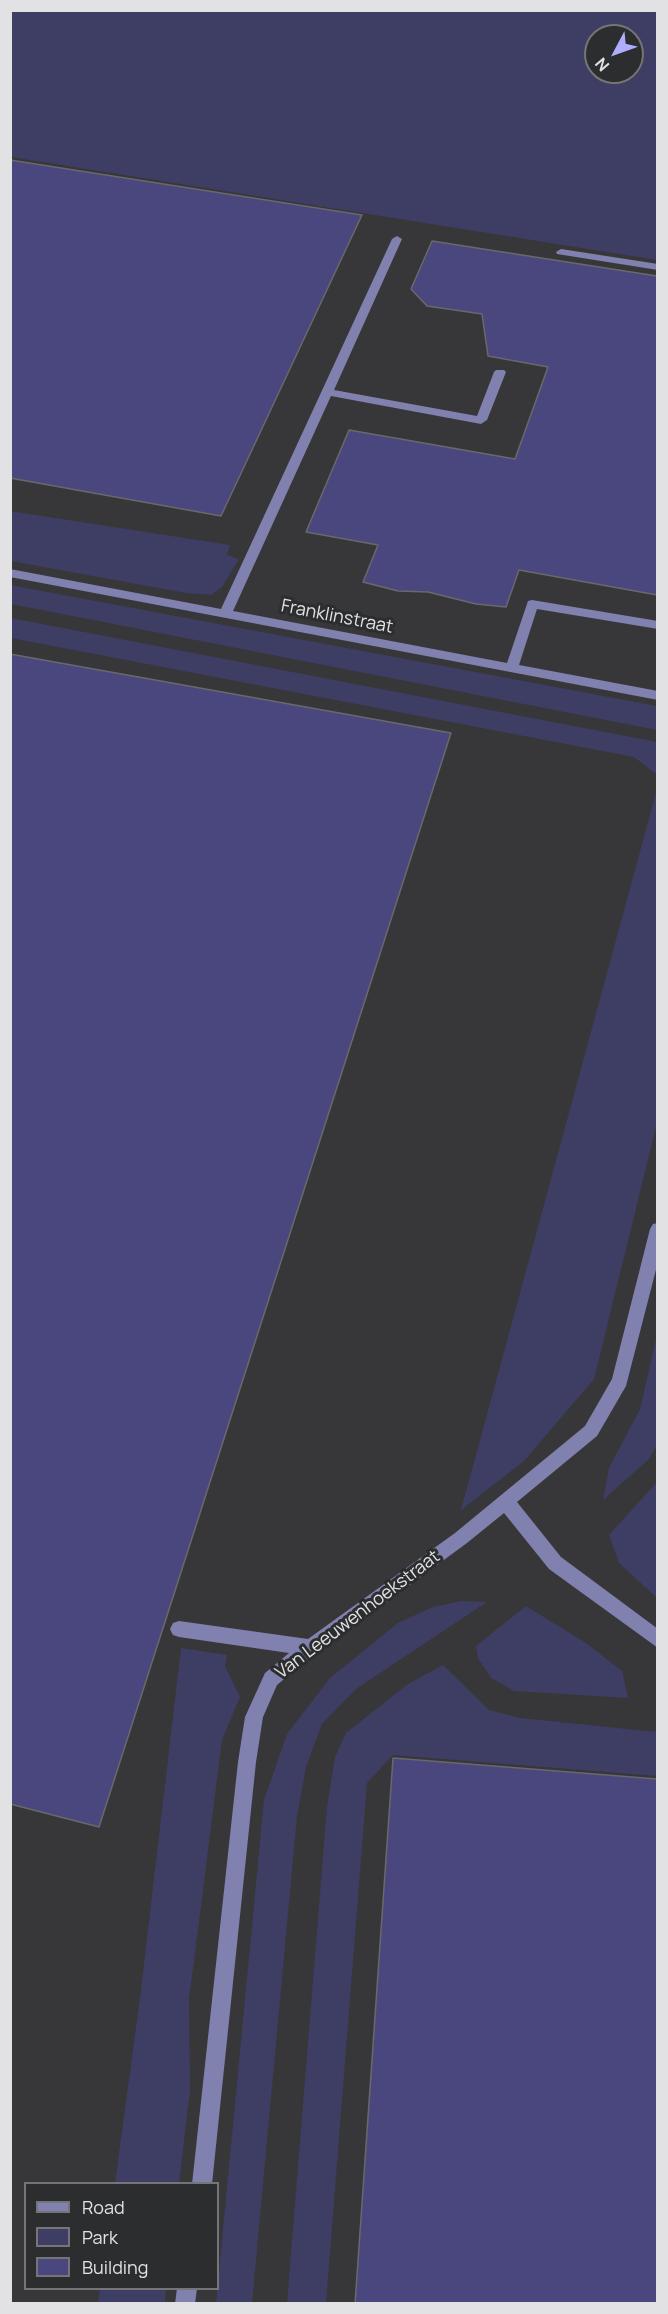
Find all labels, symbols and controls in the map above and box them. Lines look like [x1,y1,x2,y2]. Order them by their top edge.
north arrow [584,24,644,84]
text: N [590,53,614,76]
street label: Franklinstraat [279,596,395,638]
street label: Van Leeuwenhoekstraat [272,1546,444,1684]
legend [24,2182,219,2290]
text: Road [82,2195,125,2219]
text: Park [82,2225,118,2249]
text: Building [82,2255,148,2279]

